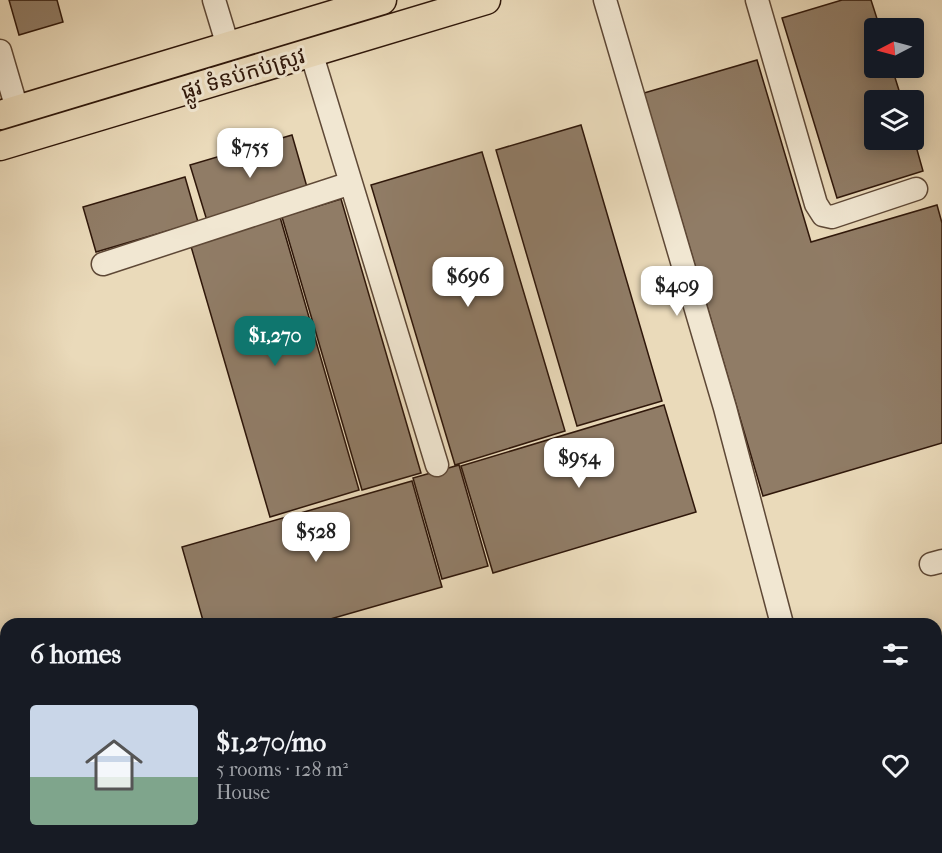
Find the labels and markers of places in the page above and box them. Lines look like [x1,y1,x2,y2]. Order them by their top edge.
pin: $755 [214,128,286,179]
pin: $696 [432,257,504,308]
pin: $409 [641,266,713,317]
pin: $1,270 [226,316,324,367]
pin: $954 [543,438,615,489]
pin: $528 [280,512,352,563]

